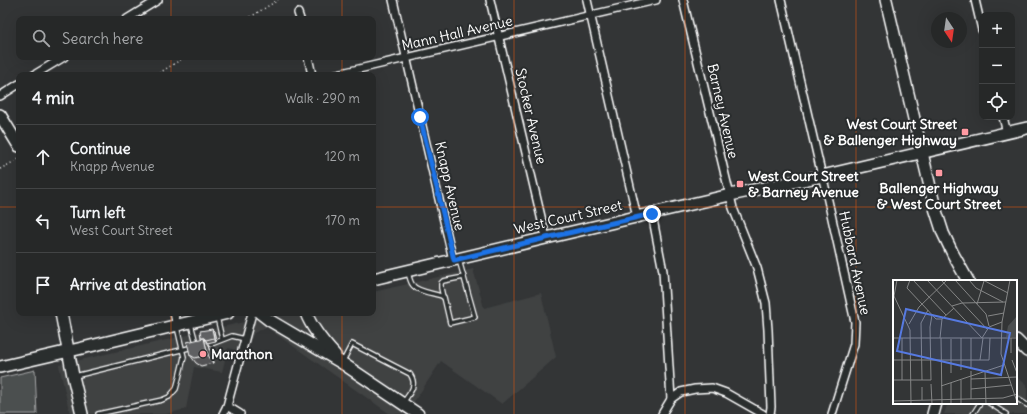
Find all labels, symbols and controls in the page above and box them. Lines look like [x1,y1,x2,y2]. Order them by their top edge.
street label: Mann Hall Avenue [400,11,514,55]
north arrow [931,12,967,48]
map controls [979,12,1015,120]
button: + [979,12,1015,48]
search box [16,16,376,60]
icon: search [30,27,52,49]
text: Search here [62,29,143,48]
button: − [979,48,1015,84]
street label: Barney Avenue [703,62,743,160]
street label: Stocker Avenue [511,66,551,166]
button: locate [979,84,1015,120]
text: 4 min [32,87,74,109]
text: Walk · 290 m [285,90,360,107]
route start [411,108,429,126]
place label: West Court Street & Ballenger Highway [824,115,957,149]
marker: West Court Street & Ballenger Highway [960,127,970,137]
text: Continue [70,139,131,158]
street label: Knapp Avenue [431,140,469,232]
icon: ahead [32,146,54,168]
text: 120 m [325,148,360,165]
text: Knapp Avenue [70,158,154,175]
place label: West Court Street & Barney Avenue [748,167,859,201]
marker: Ballenger Highway & West Court Street [934,168,944,178]
marker: West Court Street & Barney Avenue [735,179,745,189]
place label: Ballenger Highway & West Court Street [877,179,1002,213]
street label: West Court Street [512,196,624,238]
text: Turn left [70,203,125,222]
route end [643,205,661,223]
street label: Hubbard Avenue [835,209,875,317]
icon: left [32,210,54,232]
text: 170 m [325,212,360,229]
text: West Court Street [70,222,173,239]
icon: arrive [32,274,54,296]
text: Arrive at destination [70,275,206,294]
inset map [893,280,1017,404]
place label: Marathon [211,345,273,363]
marker: Marathon [198,349,208,359]

